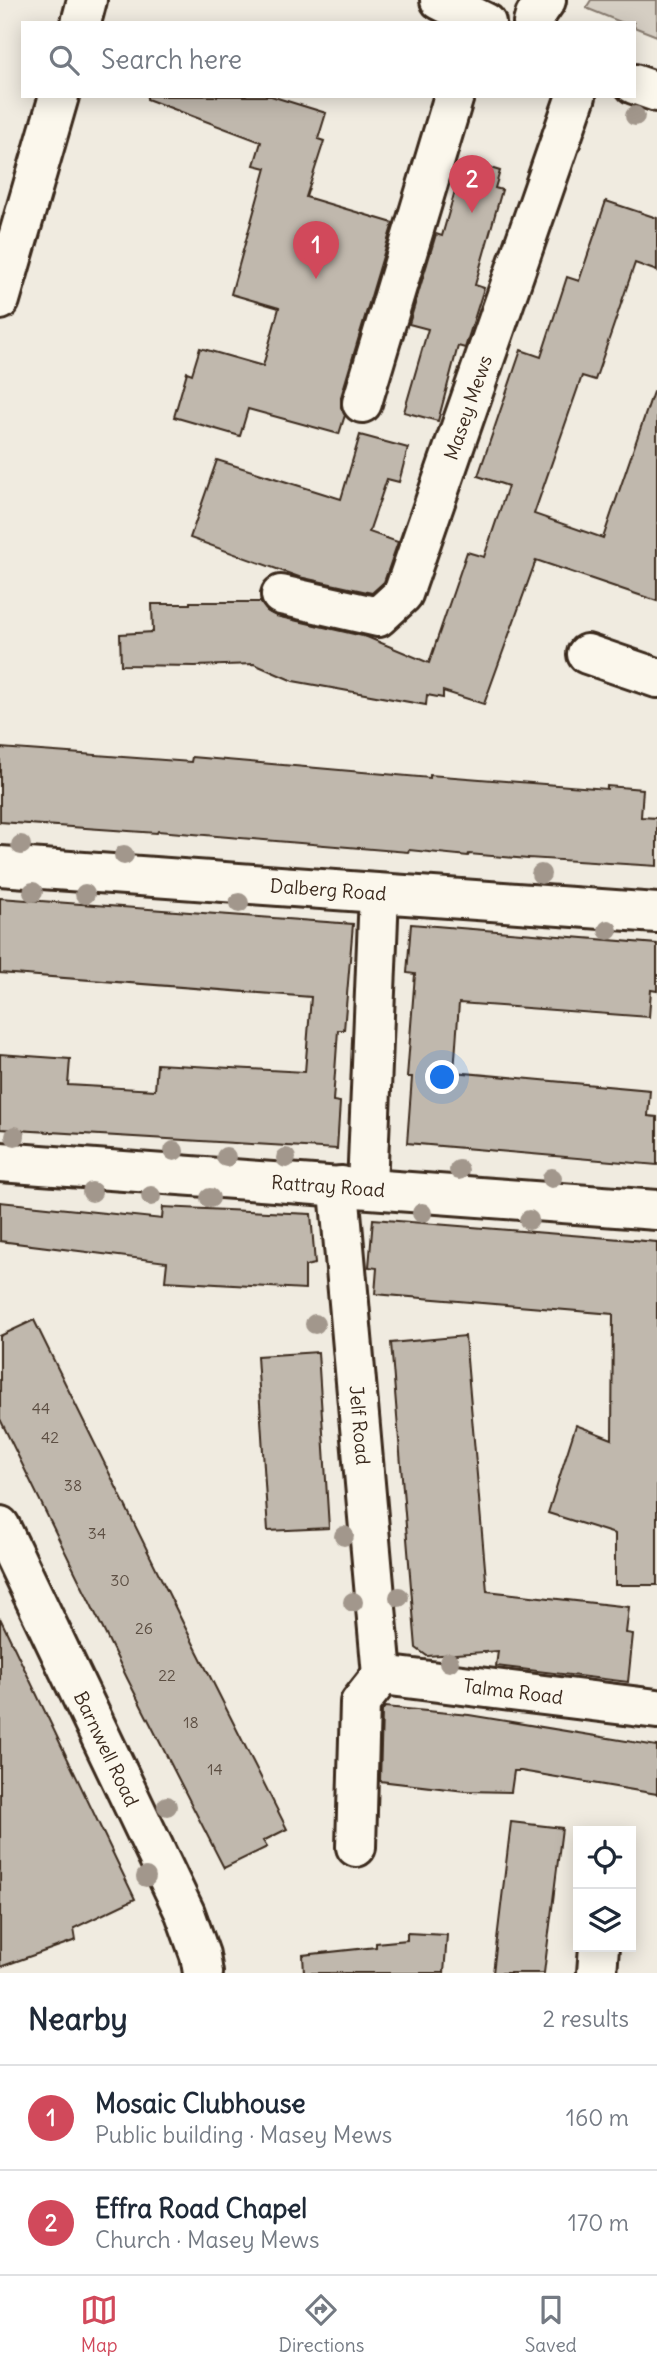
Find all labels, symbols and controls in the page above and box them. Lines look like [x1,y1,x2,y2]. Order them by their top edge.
search box [21,21,636,98]
icon: search [45,41,83,79]
text: Search here [101,43,242,76]
pin: 2 [449,155,495,213]
pin: 1 [293,221,339,279]
street label: Masey Mews [439,352,497,463]
street label: Dalberg Road [269,873,387,906]
your location [425,1060,459,1094]
street label: Rattray Road [270,1170,386,1202]
street label: Jelf Road [344,1384,375,1466]
house number: 44 [32,1398,50,1418]
house number: 42 [41,1427,59,1447]
house number: 38 [64,1475,82,1495]
house number: 34 [88,1523,106,1543]
house number: 30 [110,1570,130,1590]
house number: 26 [135,1618,153,1638]
house number: 22 [158,1665,176,1685]
street label: Talma Road [462,1673,564,1709]
street label: Barnwell Road [69,1687,144,1810]
house number: 18 [183,1712,199,1732]
house number: 14 [207,1759,223,1779]
map controls [573,1826,636,1952]
button: locate [573,1826,636,1889]
button: layers [573,1889,636,1952]
text: Nearby [28,2000,128,2038]
text: 2 results [543,2004,629,2033]
text: Mosaic Clubhouse [95,2087,306,2120]
text: 1 [46,2103,56,2132]
text: 160 m [566,2103,629,2132]
text: Public building · Masey Mews [95,2120,392,2149]
text: Effra Road Chapel [95,2192,307,2225]
text: 2 [45,2208,57,2237]
text: 170 m [568,2208,629,2237]
text: Church · Masey Mews [95,2225,319,2254]
tab: Map [80,2291,118,2357]
tab: Directions [279,2291,364,2357]
tab: Saved [525,2291,577,2357]

